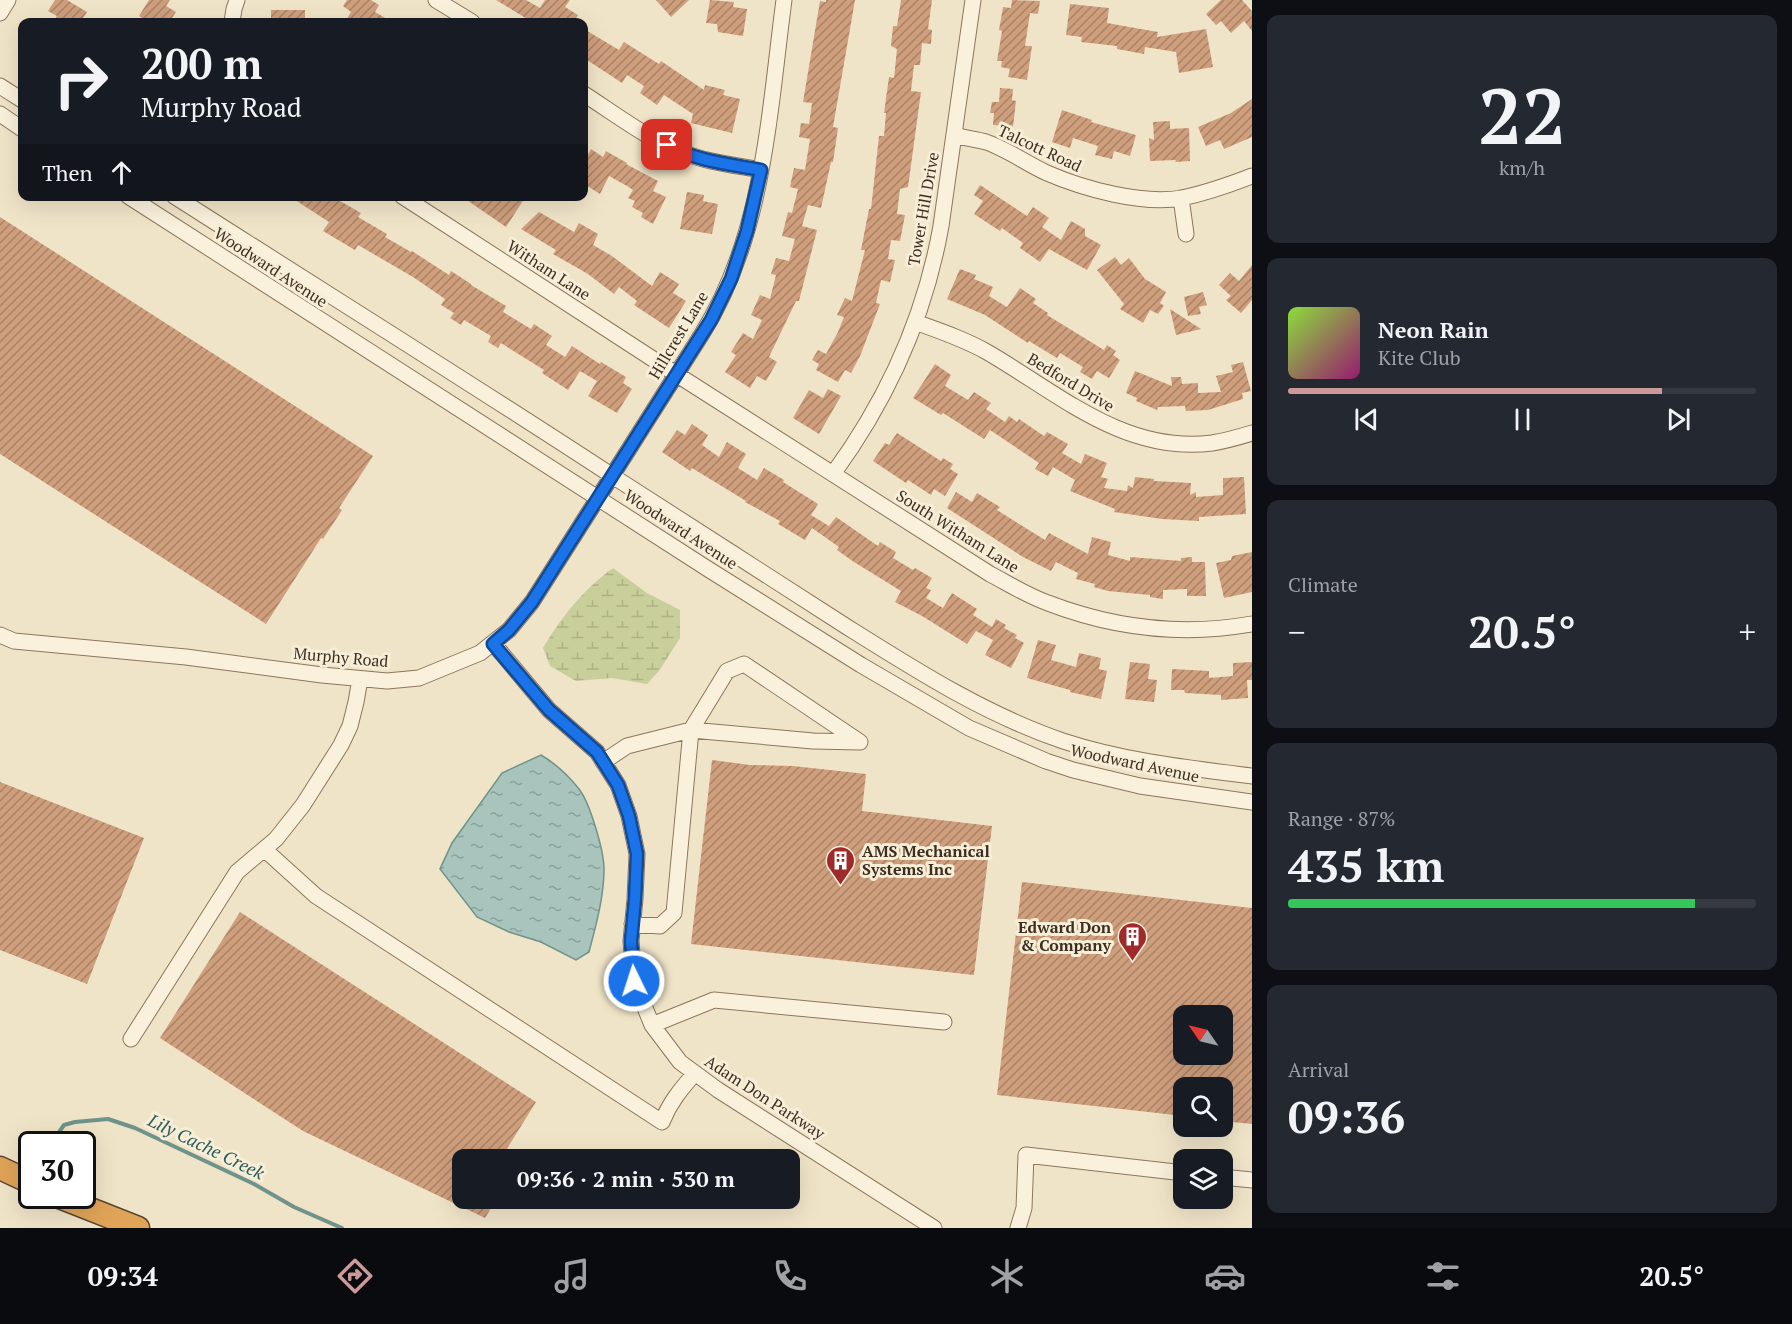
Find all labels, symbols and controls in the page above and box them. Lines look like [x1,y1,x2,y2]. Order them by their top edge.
text: 200 m [141,35,262,91]
icon: right [42,42,120,120]
text: 22 [1478,63,1566,166]
text: Murphy Road [141,89,302,125]
pin [641,119,692,170]
street label: Talcott Road [995,119,1085,177]
icon: arrive [650,128,683,161]
street label: Tower Hill Drive [902,150,944,268]
text: km/h [1499,154,1545,181]
icon: ahead [105,156,138,189]
text: Then [42,158,93,187]
street label: Woodward Avenue [210,222,332,312]
street label: Witham Lane [503,235,595,305]
street label: Hillcrest Lane [643,287,713,383]
text: Neon Rain [1378,315,1489,344]
text: Kite Club [1378,344,1461,371]
street label: Bedford Drive [1023,347,1119,417]
icon: previous [1350,403,1383,436]
icon: pause [1506,403,1539,436]
icon: next [1662,403,1695,436]
street label: Woodward Avenue [620,484,742,574]
street label: South Witham Lane [892,484,1024,578]
text: Climate [1288,571,1358,598]
text: 20.5° [1468,601,1576,661]
text: − [1288,610,1306,653]
text: + [1738,610,1756,653]
street label: Murphy Road [293,642,390,672]
street label: Woodward Avenue [1069,739,1201,787]
text: Range · 87% [1288,805,1395,832]
text: 435 km [1288,835,1444,895]
place label: AMS Mechanical Systems Inc [862,840,990,880]
building icon: AMS Mechanical Systems Inc [825,844,857,886]
place label: Edward Don & Company [1018,916,1112,956]
building icon: Edward Don & Company [1116,920,1148,962]
position arrow [602,949,666,1013]
north arrow [1173,1005,1233,1065]
map controls [1173,1005,1233,1209]
street label: Adam Don Parkway [701,1050,830,1145]
text: Arrival [1288,1056,1349,1083]
button: search [1173,1077,1233,1137]
text: 09:36 [1288,1086,1405,1146]
water label: Lily Cache Creek [143,1107,269,1185]
speed limit sign: 30 [18,1131,96,1209]
button: layers [1173,1149,1233,1209]
text: 09:36 · 2 min · 530 m [517,1164,735,1193]
icon: directions [334,1255,376,1297]
icon: music [551,1255,593,1297]
icon: phone [769,1255,811,1297]
icon: climate [986,1255,1028,1297]
icon: car [1204,1255,1246,1297]
icon: filters [1422,1255,1464,1297]
text: 09:34 [88,1258,158,1294]
text: 20.5° [1639,1258,1704,1294]

